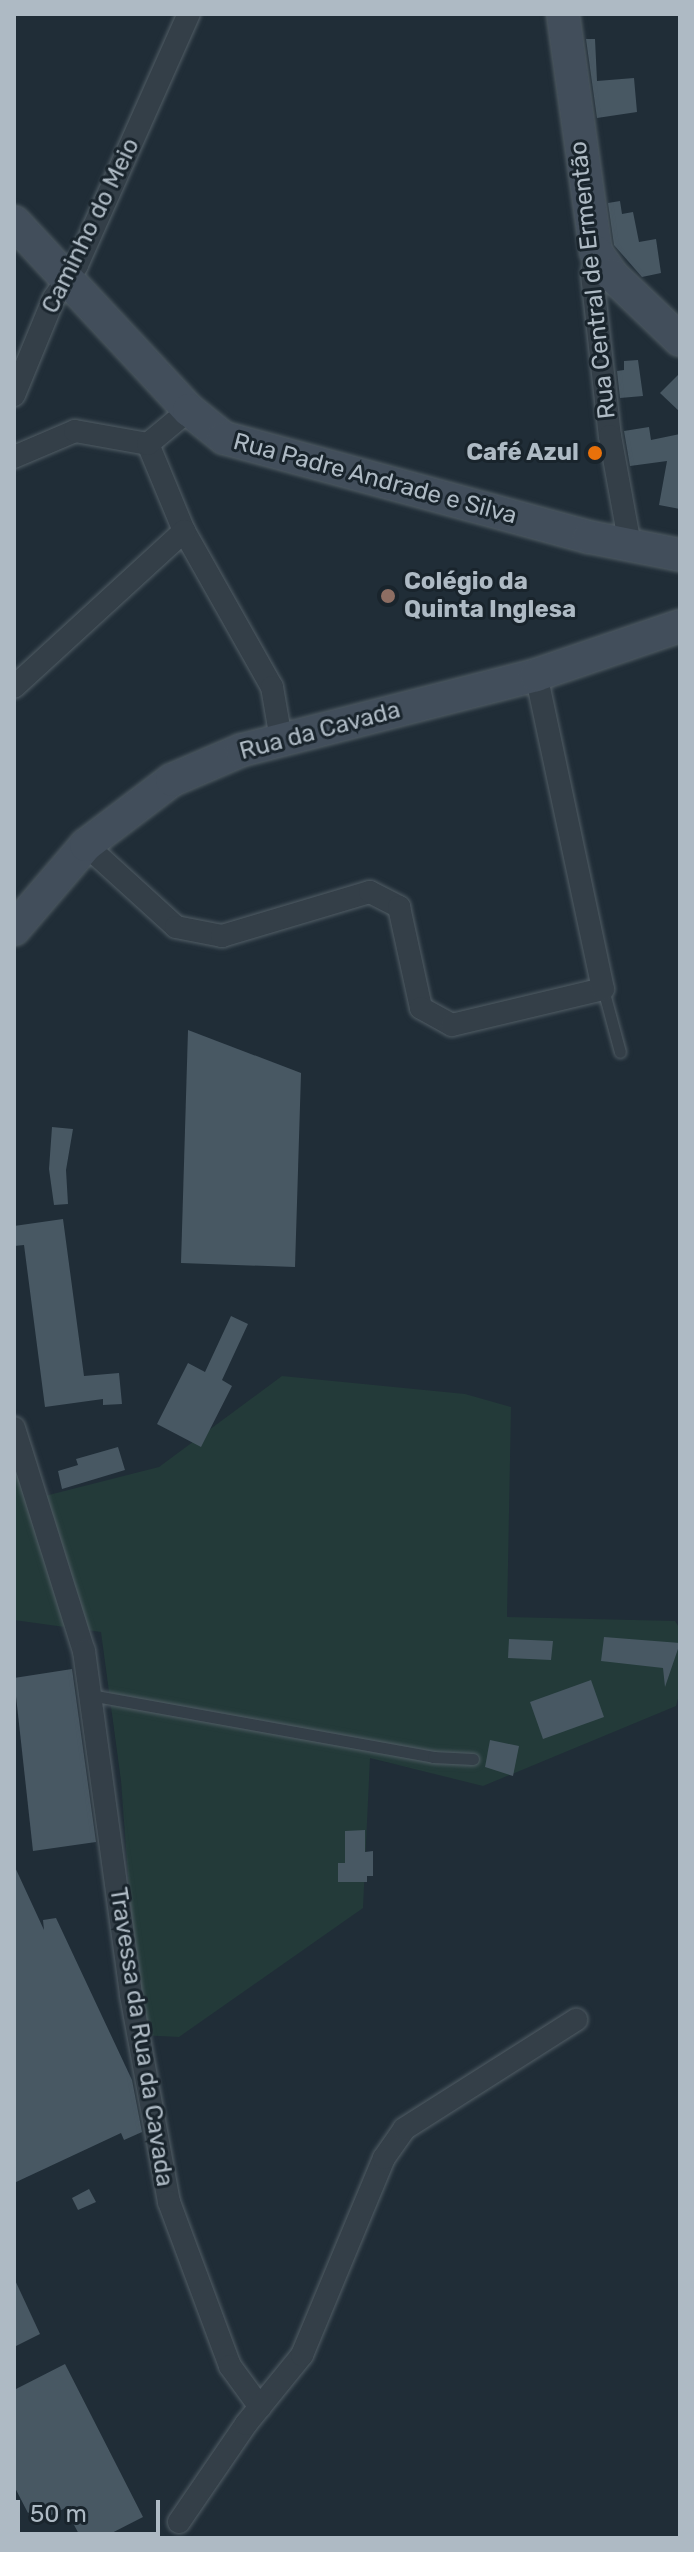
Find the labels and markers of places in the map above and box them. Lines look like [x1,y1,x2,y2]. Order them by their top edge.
place label: Café Azul [466,439,579,467]
marker: Café Azul [586,444,604,462]
place label: Colégio da Quinta Inglesa [404,568,576,624]
marker: Colégio da Quinta Inglesa [379,587,397,605]

